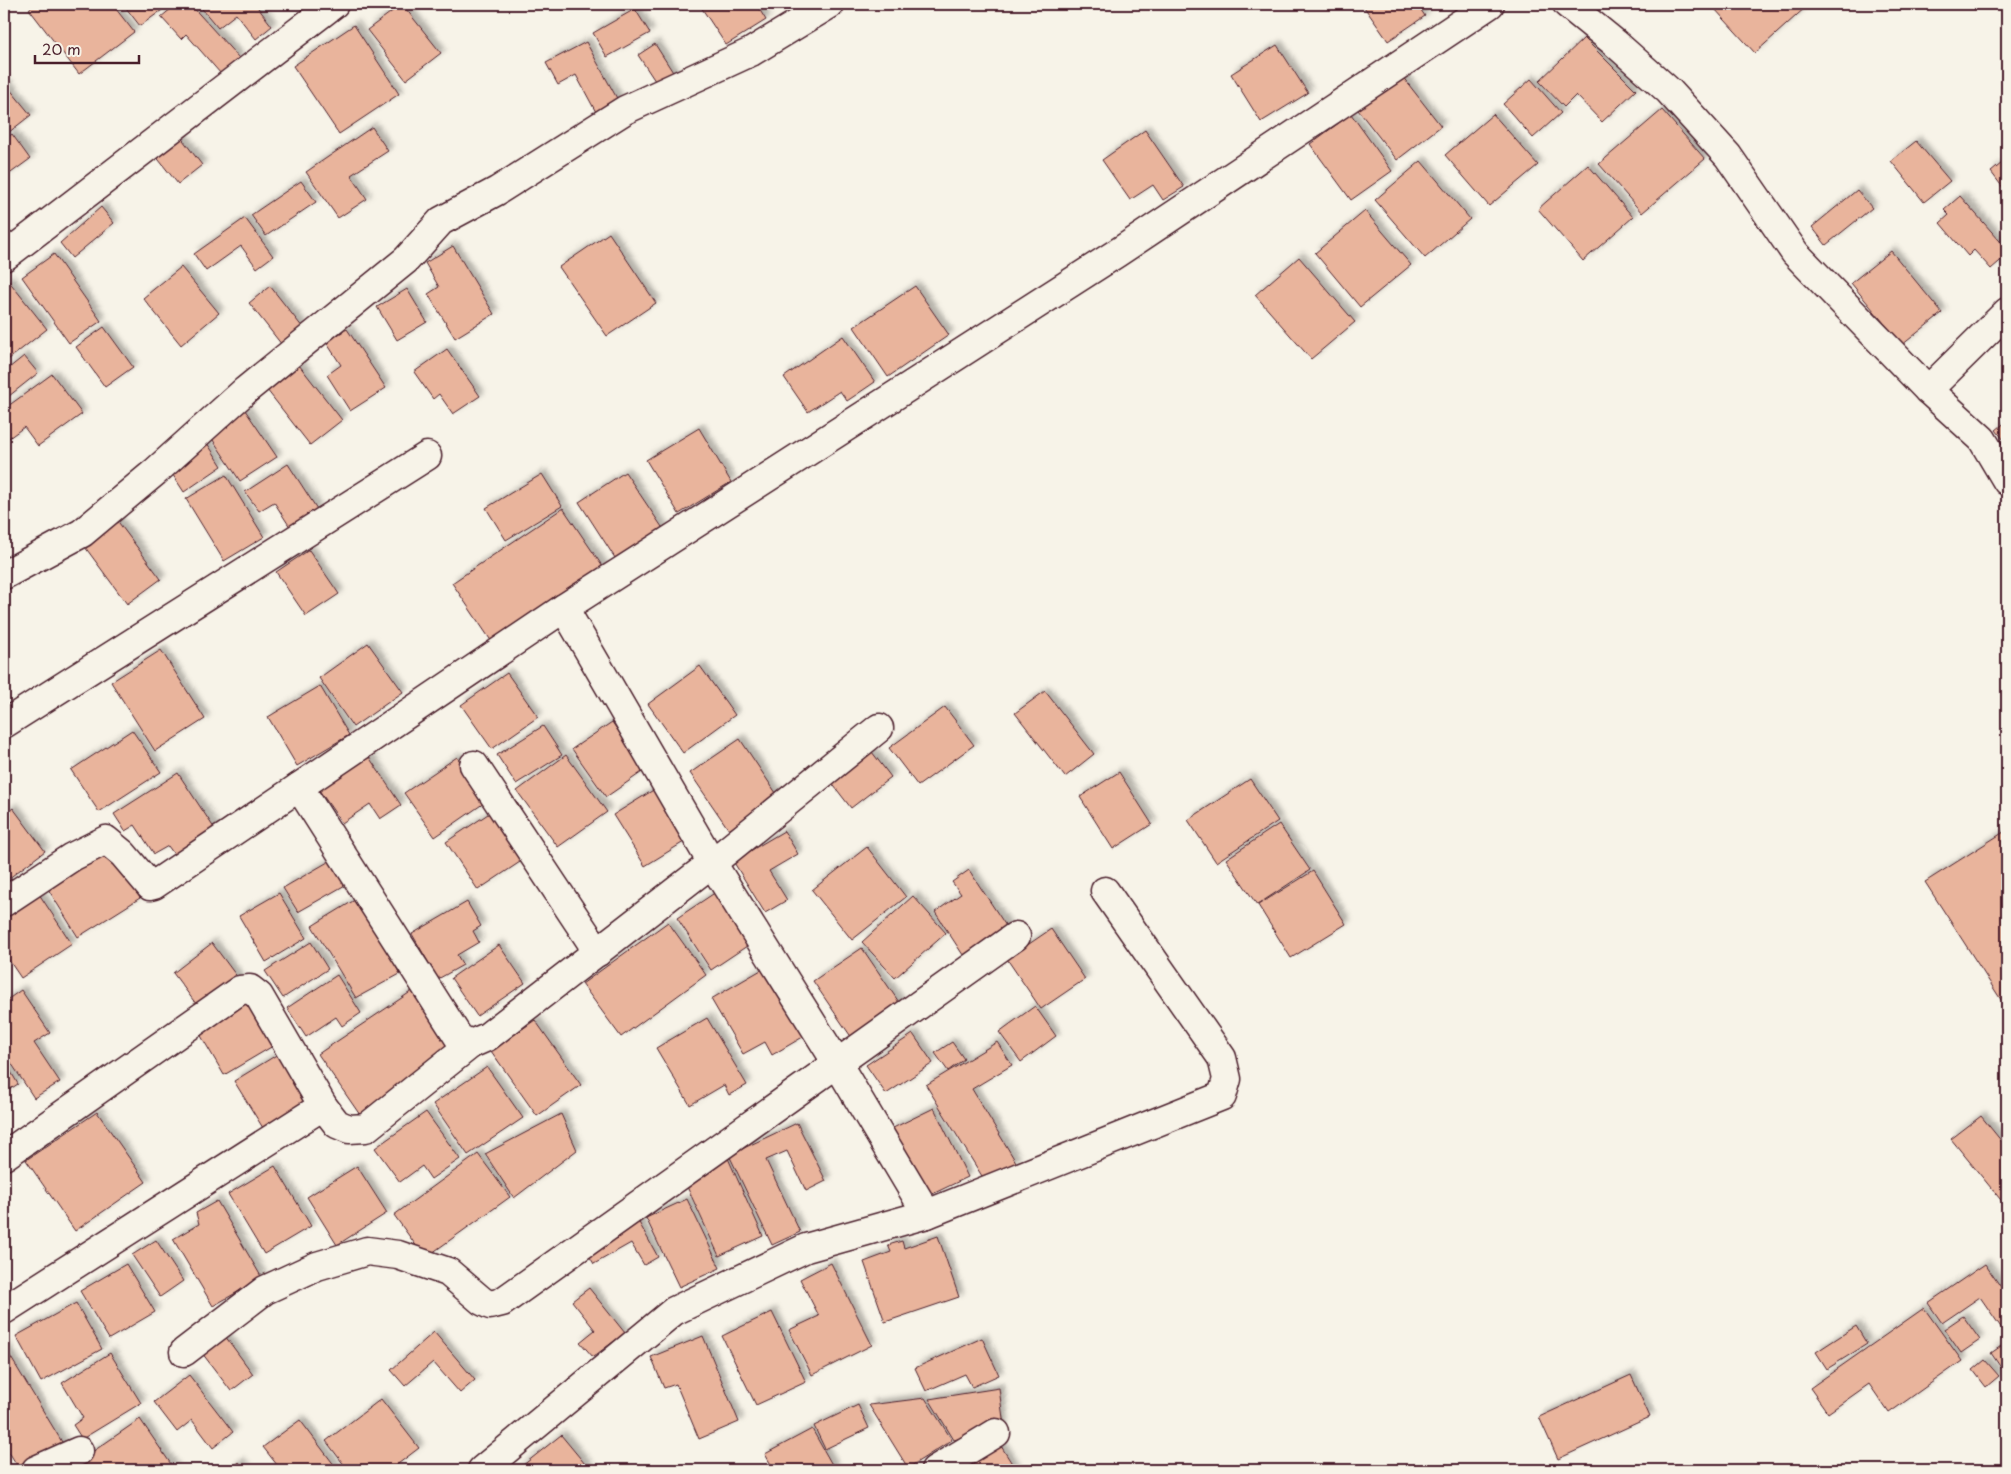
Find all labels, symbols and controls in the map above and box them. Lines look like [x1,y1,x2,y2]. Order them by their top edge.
scale bar [35,32,139,64]
text: 20 m [42,37,81,60]

